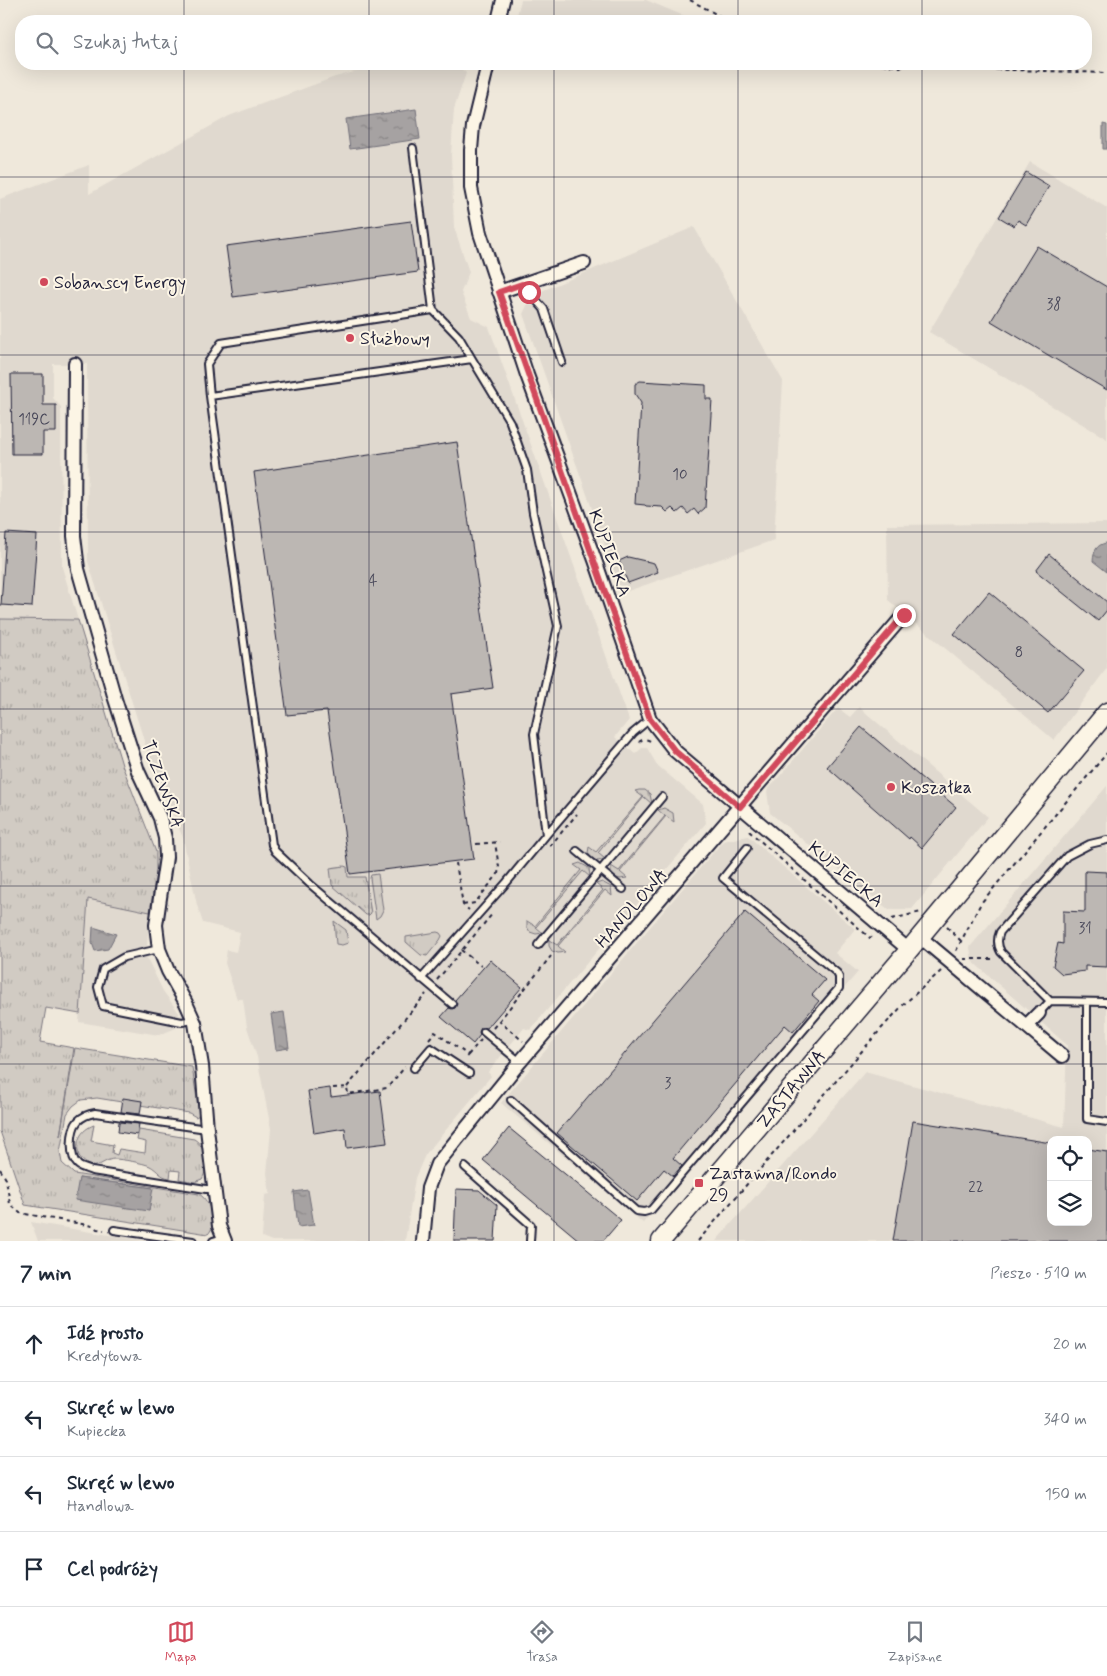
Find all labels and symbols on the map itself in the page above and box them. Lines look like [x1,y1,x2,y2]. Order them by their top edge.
place label: Sobanscy Energy [54,271,186,296]
marker: Sobanscy Energy [38,276,50,288]
route start [518,281,541,304]
house number: 38 [1046,295,1062,315]
place label: Służbowy [360,327,430,351]
marker: Służbowy [344,332,356,344]
house number: 119C [18,410,50,430]
house number: 10 [672,465,688,485]
street label: KUPIECKA [582,506,636,600]
house number: 4 [369,571,378,591]
route end [893,604,916,627]
house number: 8 [1015,643,1023,663]
street label: TCZEWSKA [135,737,189,832]
place label: Koszałka [901,776,972,800]
marker: Koszałka [885,781,897,793]
street label: KUPIECKA [803,836,888,913]
street label: HANDLOWA [590,864,673,954]
house number: 31 [1078,919,1092,939]
street label: ZASTAWNA [752,1045,832,1134]
house number: 3 [665,1074,672,1094]
place label: Zastawna/Rondo 29 [709,1162,837,1207]
marker: Zastawna/Rondo 29 [693,1177,705,1189]
house number: 22 [968,1178,984,1198]

